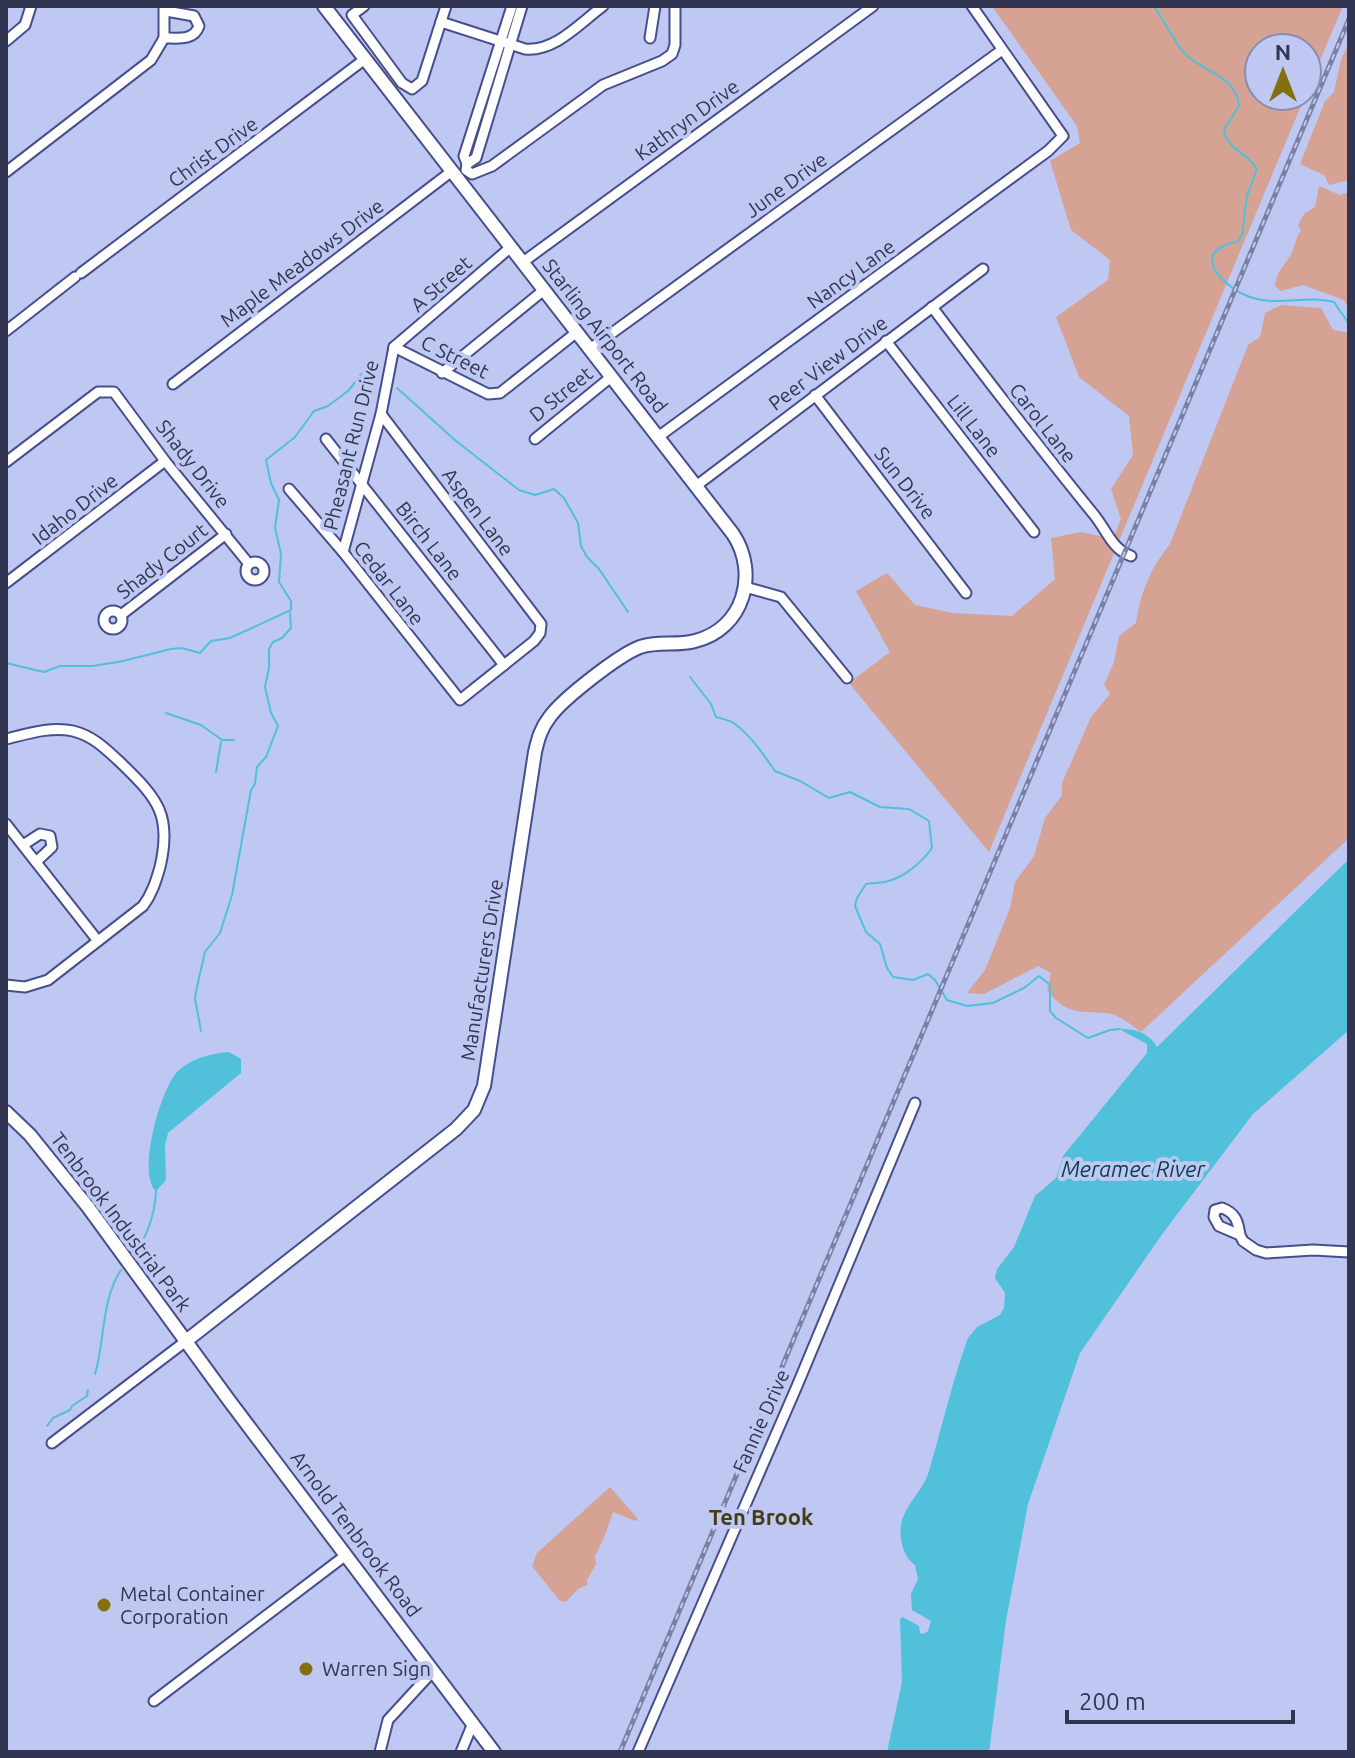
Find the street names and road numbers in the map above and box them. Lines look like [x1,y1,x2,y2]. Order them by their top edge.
street label: Kathryn Drive [630,74,743,165]
street label: Christ Drive [164,112,262,192]
street label: June Drive [740,147,831,222]
street label: Maple Meadows Drive [216,194,388,331]
street label: Nancy Lane [802,234,899,313]
street label: A Street [405,251,476,316]
street label: Starling Airport Road [538,254,673,417]
street label: Peer View Drive [764,311,891,415]
street label: C Street [418,330,493,383]
street label: Pheasant Run Drive [318,357,383,532]
street label: D Street [524,361,597,426]
street label: Carol Lane [1005,378,1082,467]
street label: Lill Lane [943,390,1006,462]
street label: Shady Drive [152,415,235,512]
street label: Sun Drive [870,442,941,523]
street label: Aspen Lane [438,463,519,560]
street label: Idaho Drive [27,468,122,549]
street label: Birch Lane [392,497,467,585]
street label: Shady Court [112,518,212,603]
street label: Cedar Lane [349,536,429,629]
street label: Manufacturers Drive [456,877,507,1062]
street label: Tenbrook Industrial Park [46,1128,196,1316]
street label: Fannie Drive [728,1366,794,1476]
street label: Arnold Tenbrook Road [287,1446,426,1621]

